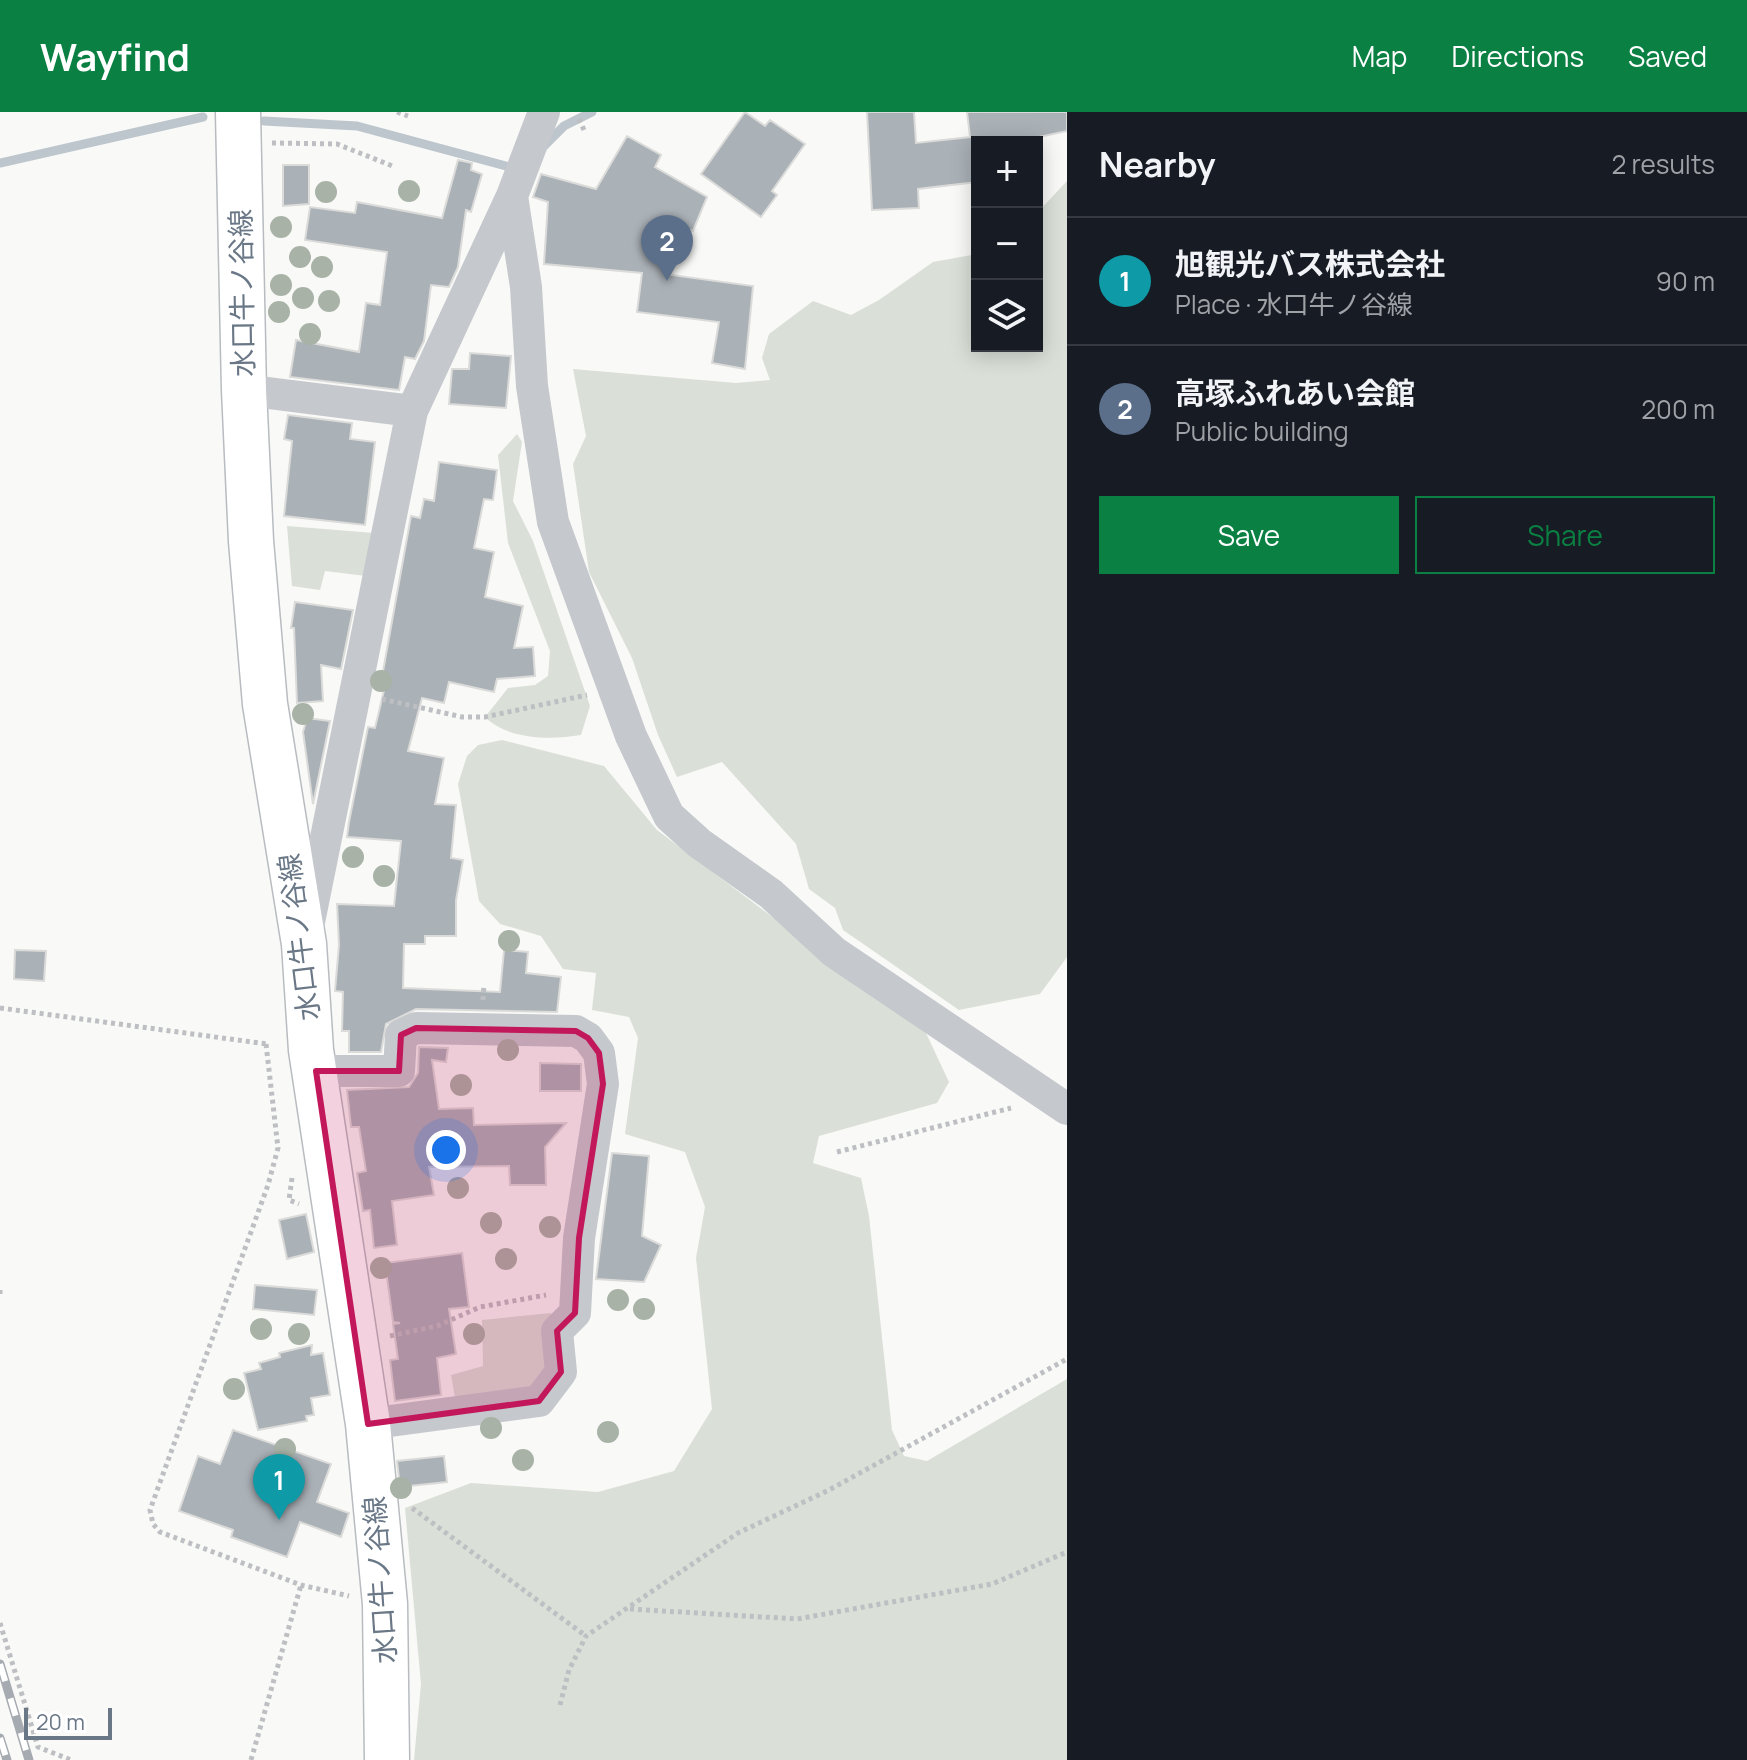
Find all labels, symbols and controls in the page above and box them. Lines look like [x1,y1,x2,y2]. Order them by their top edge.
text: Wayfind [40,30,190,82]
text: Map [1352,37,1407,75]
text: Directions [1451,37,1584,75]
text: Saved [1628,37,1707,75]
map controls [971,136,1043,352]
button: + [971,136,1043,208]
text: Nearby [1099,141,1215,187]
text: 2 results [1611,146,1715,182]
button: − [971,208,1043,280]
street label: 水口牛ノ谷線 [221,209,261,377]
pin: 2 [641,215,693,281]
text: 旭観光バス株式会社 [1175,243,1445,284]
text: 1 [1119,263,1131,299]
text: 90 m [1656,263,1715,299]
button: layers [971,280,1043,352]
text: Place · 水口牛ノ谷線 [1175,286,1413,322]
text: 高塚ふれあい会館 [1175,372,1415,413]
text: 2 [1117,391,1133,427]
text: 200 m [1641,391,1715,427]
text: Public building [1175,413,1349,449]
button: Save [1099,496,1399,574]
button: Share [1415,496,1715,574]
street label: 水口牛ノ谷線 [269,851,327,1023]
your location [426,1130,466,1170]
pin: 1 [253,1454,305,1520]
street label: 水口牛ノ谷線 [354,1495,404,1665]
scale bar [24,1704,112,1740]
text: 20 m [36,1707,85,1737]

